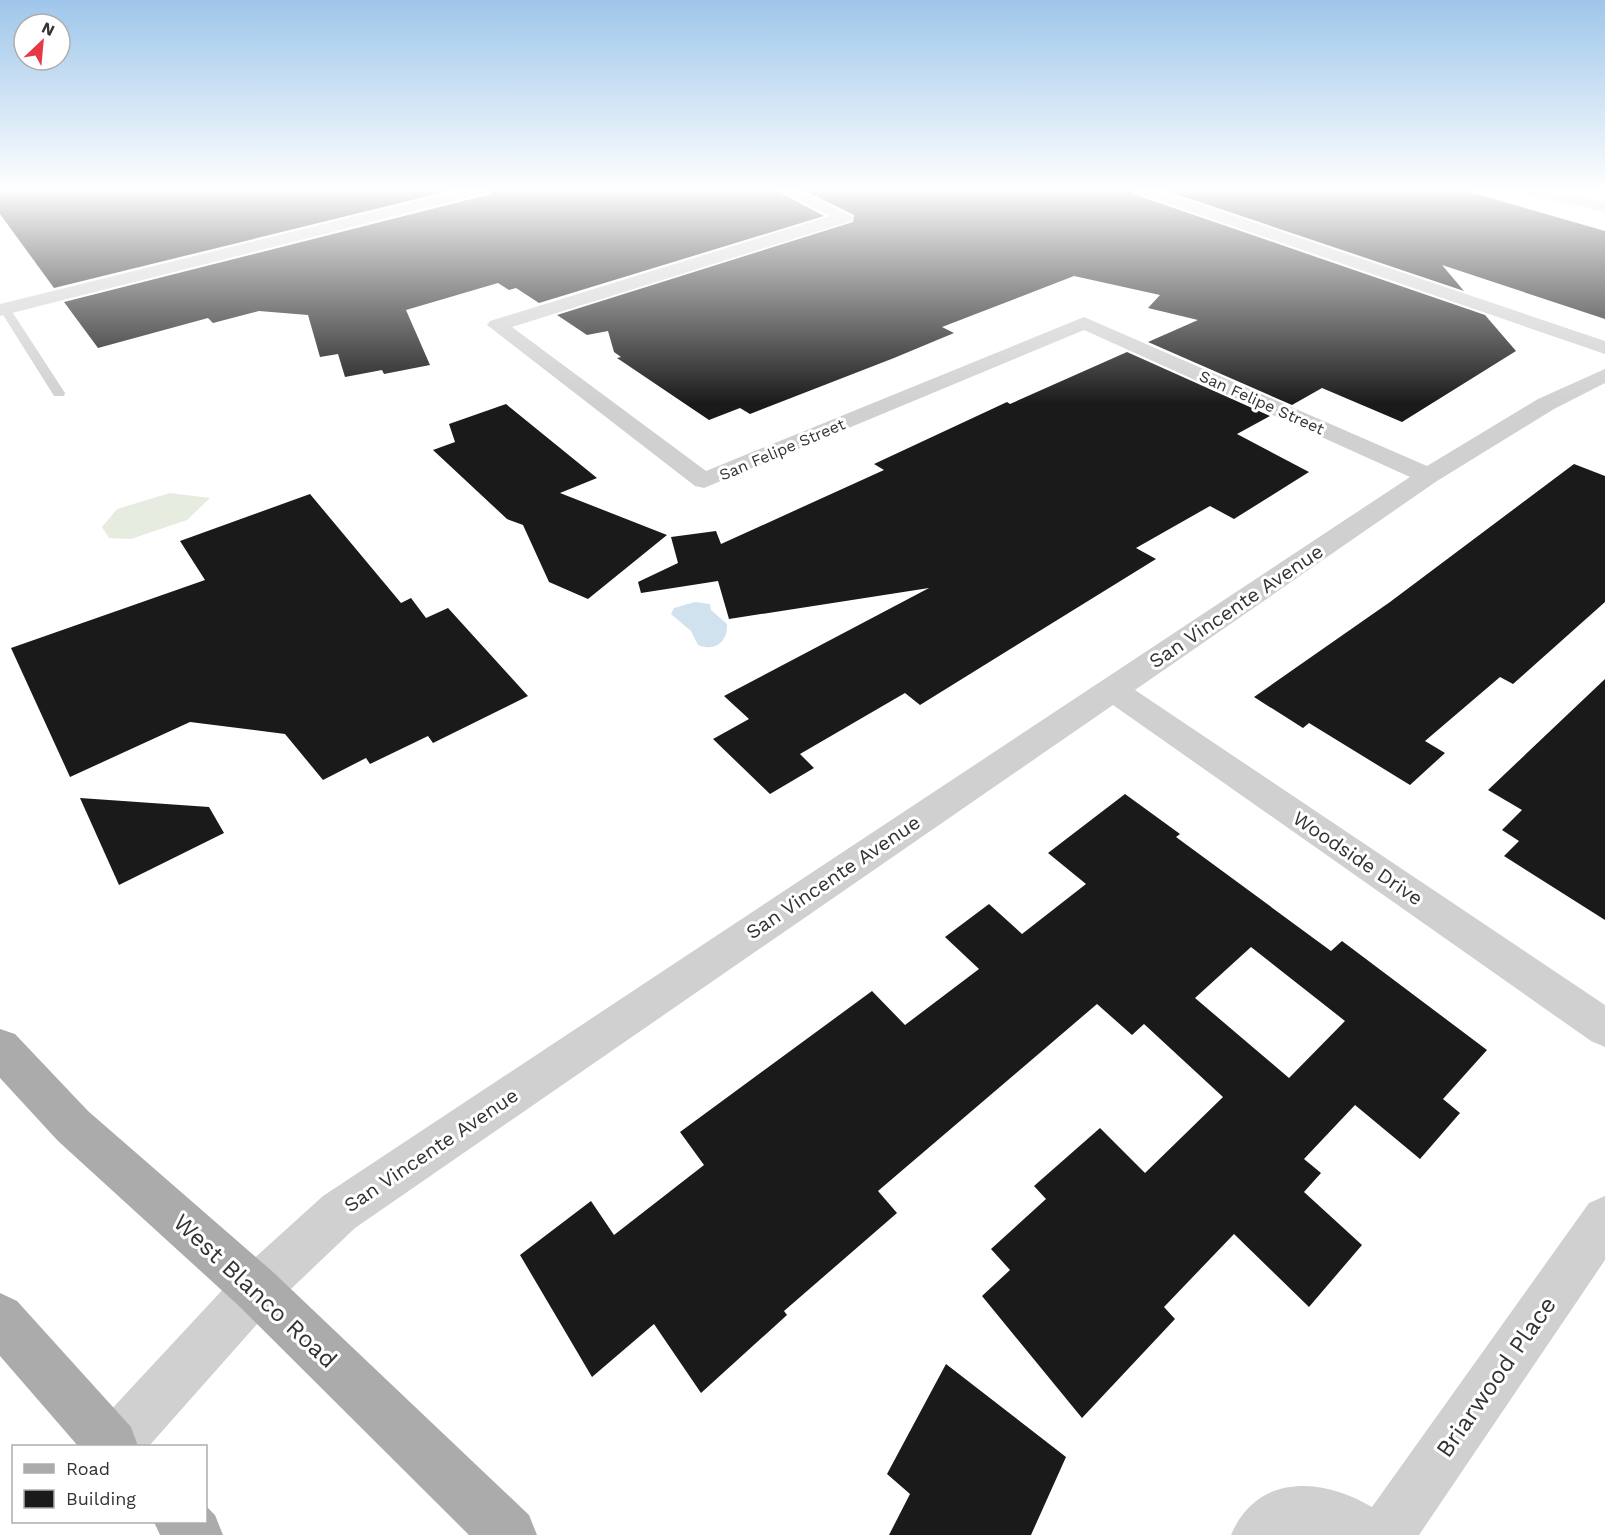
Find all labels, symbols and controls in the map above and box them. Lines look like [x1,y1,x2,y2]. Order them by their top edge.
north arrow [12,12,72,72]
text: N [39,18,58,40]
street label: San Felipe Street [1196,366,1327,439]
street label: San Felipe Street [717,414,848,485]
street label: San Vincente Avenue [1144,539,1328,673]
street label: Woodside Drive [1288,806,1428,910]
street label: San Vincente Avenue [741,810,925,944]
street label: San Vincente Avenue [339,1083,523,1217]
street label: West Blanco Road [168,1208,342,1374]
street label: Briarwood Place [1430,1291,1562,1463]
legend [12,1445,207,1523]
text: Road [66,1458,110,1479]
text: Building [66,1488,136,1509]

